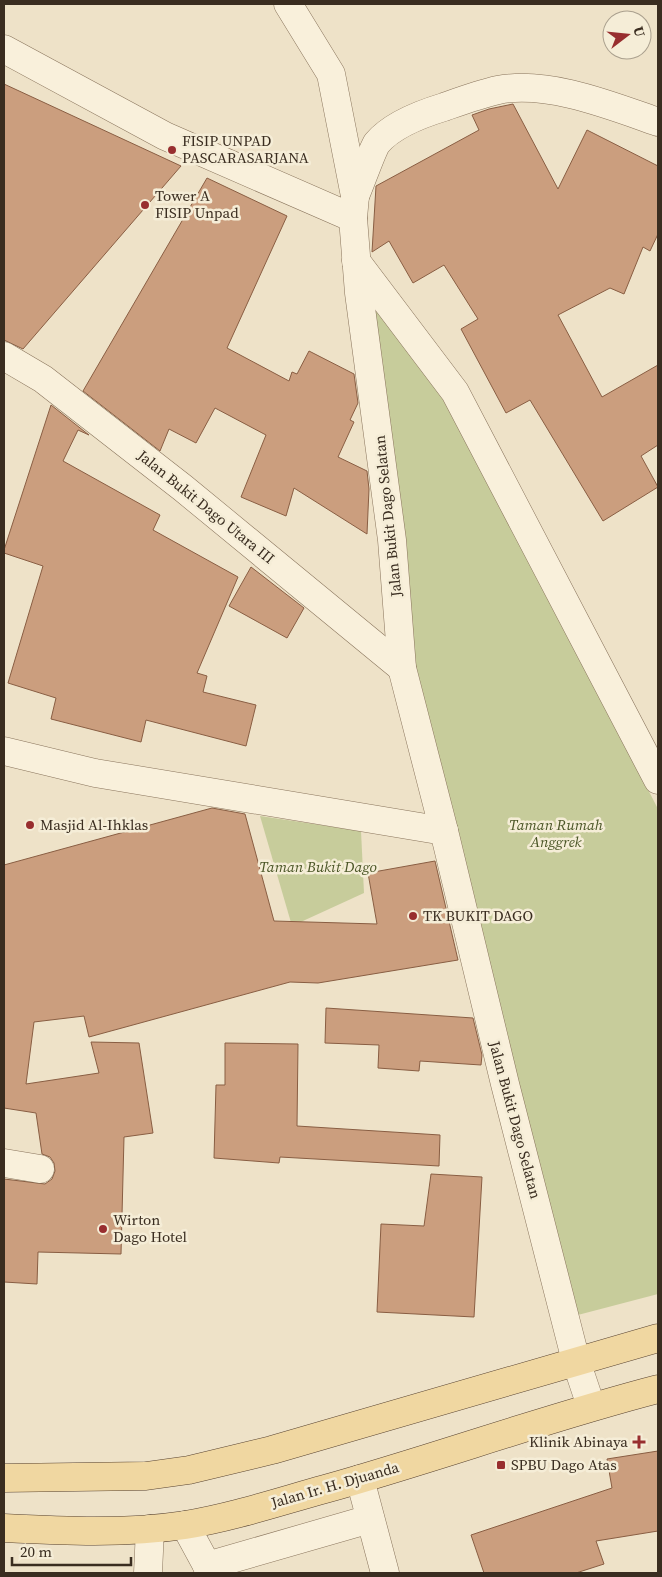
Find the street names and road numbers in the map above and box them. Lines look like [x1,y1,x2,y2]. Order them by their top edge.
street label: Jalan Bukit Dago Selatan [369,434,407,599]
street label: Jalan Bukit Dago Utara III [133,444,279,569]
street label: Jalan Bukit Dago Selatan [484,1038,547,1201]
street label: Jalan Ir. H. Djuanda [268,1456,401,1513]

